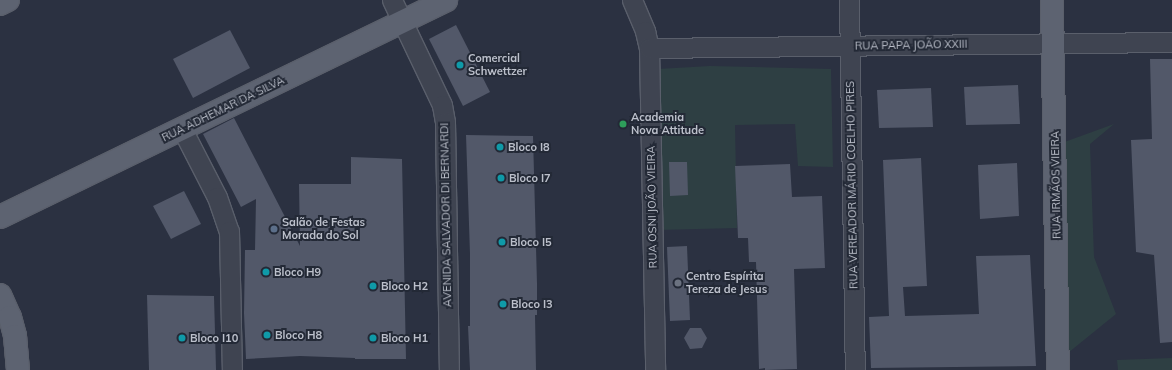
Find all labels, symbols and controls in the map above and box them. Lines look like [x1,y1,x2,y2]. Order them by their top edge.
street label: RUA PAPA JOÃO XXIII [855,37,967,53]
place label: Comercial Schwettzer [468,52,527,78]
marker: Comercial Schwettzer [455,60,465,70]
street label: RUA ADHEMAR DA SILVA [160,74,286,144]
street label: RUA VEREADOR MÁRIO COELHO PIRES [844,81,860,289]
place label: Academia Nova Attitude [631,111,704,137]
marker: Academia Nova Attitude [618,119,628,129]
street label: AVENIDA SALVADOR DI BERNARDI [438,123,454,307]
street label: RUA IRMÃOS VIEIRA [1048,131,1064,239]
place label: Bloco I8 [508,140,550,154]
marker: Bloco I8 [495,142,505,152]
street label: RUA OSNI JOÃO VIEIRA [644,146,660,268]
place label: Bloco I7 [509,171,551,185]
marker: Bloco I7 [496,173,506,183]
place label: Salão de Festas Morada do Sol [282,216,365,242]
marker: Salão de Festas Morada do Sol [269,224,279,234]
place label: Bloco I5 [510,235,552,249]
marker: Bloco I5 [497,237,507,247]
place label: Bloco H9 [274,265,321,279]
marker: Bloco H9 [261,267,271,277]
place label: Centro Espírita Tereza de Jesus [686,270,767,296]
marker: Centro Espírita Tereza de Jesus [673,278,683,288]
place label: Bloco H2 [381,279,428,293]
marker: Bloco H2 [368,281,378,291]
place label: Bloco I3 [511,297,553,311]
marker: Bloco I3 [498,299,508,309]
place label: Bloco H8 [275,328,322,342]
marker: Bloco H8 [262,330,272,340]
place label: Bloco I10 [190,331,238,345]
place label: Bloco H1 [381,331,428,345]
marker: Bloco I10 [177,333,187,343]
marker: Bloco H1 [368,333,378,343]

